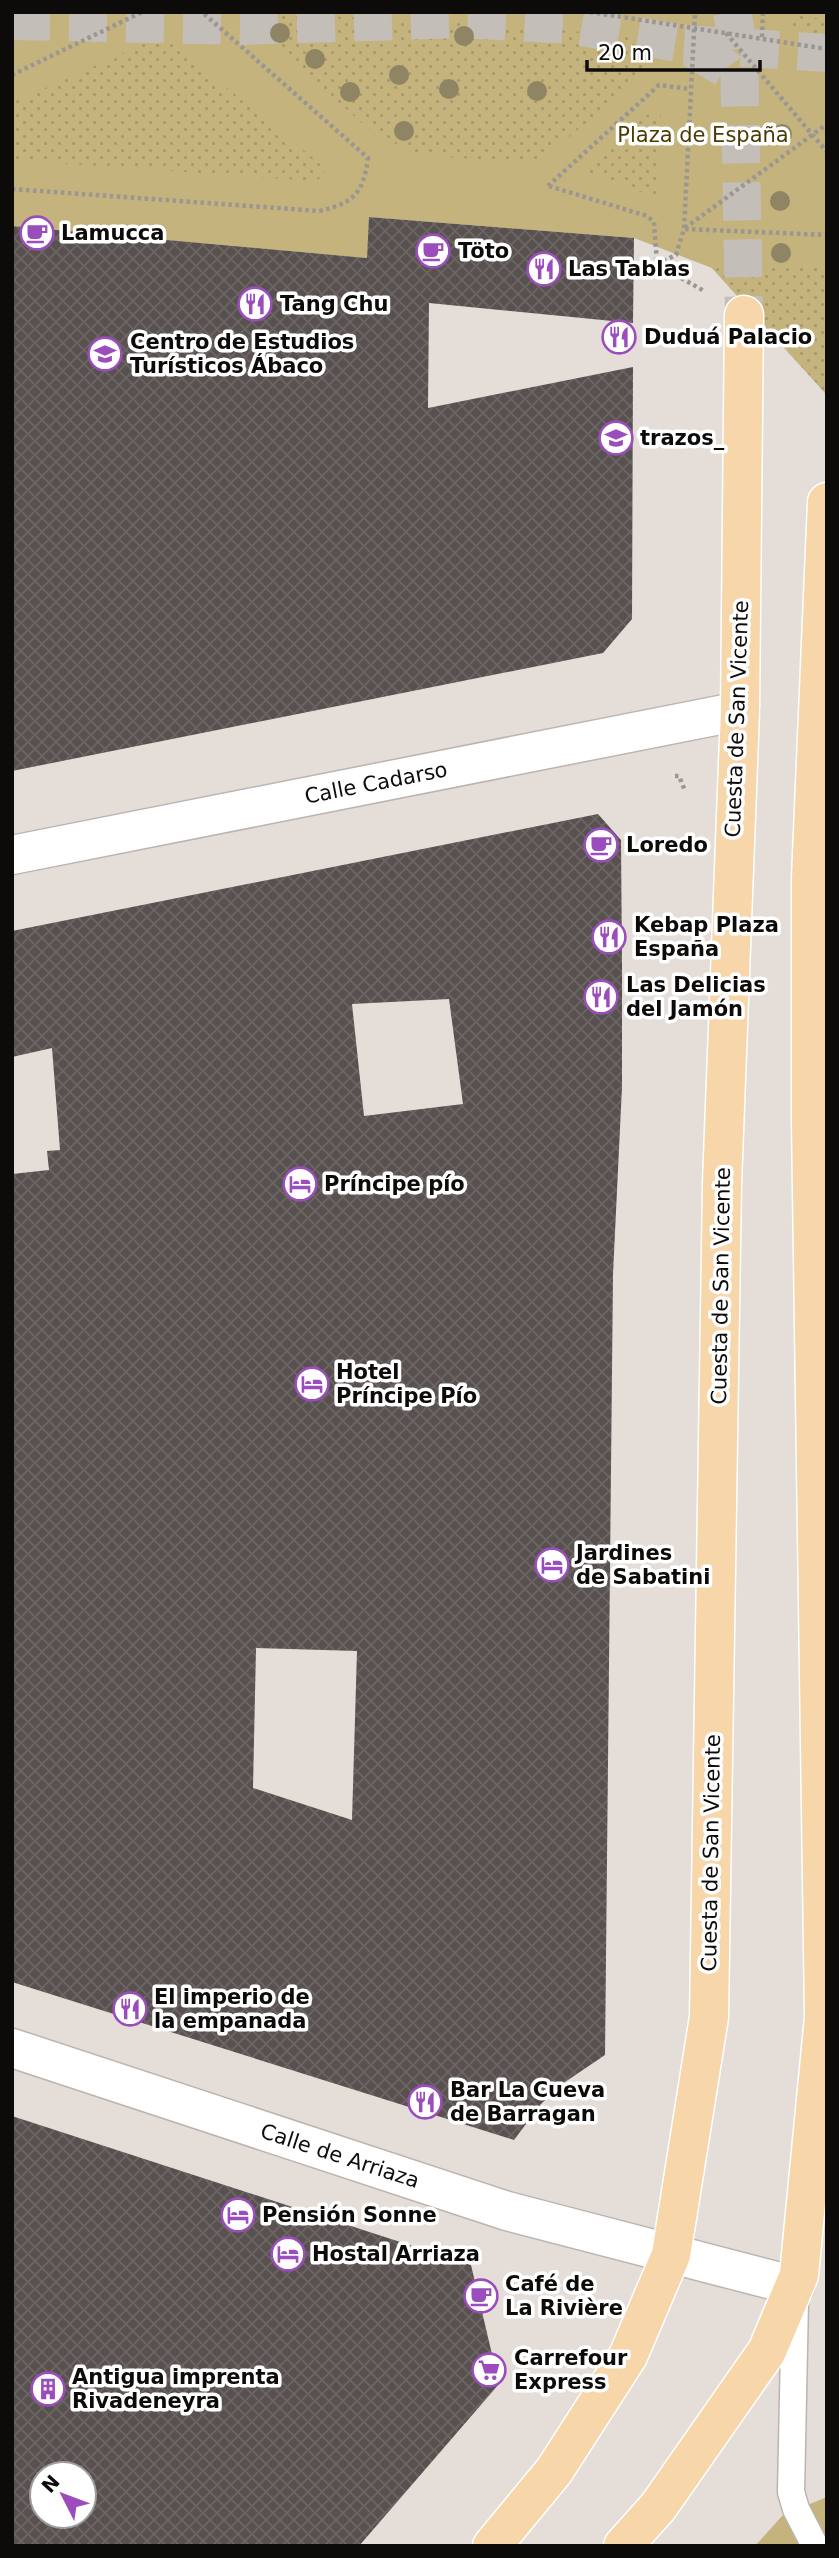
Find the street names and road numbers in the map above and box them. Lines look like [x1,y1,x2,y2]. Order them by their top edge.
street label: Cuesta de San Vicente [721,600,753,838]
street label: Calle Cadarso [303,757,449,809]
street label: Cuesta de San Vicente [707,1167,735,1405]
street label: Cuesta de San Vicente [697,1734,725,1972]
street label: Calle de Arriaza [258,2119,422,2193]

